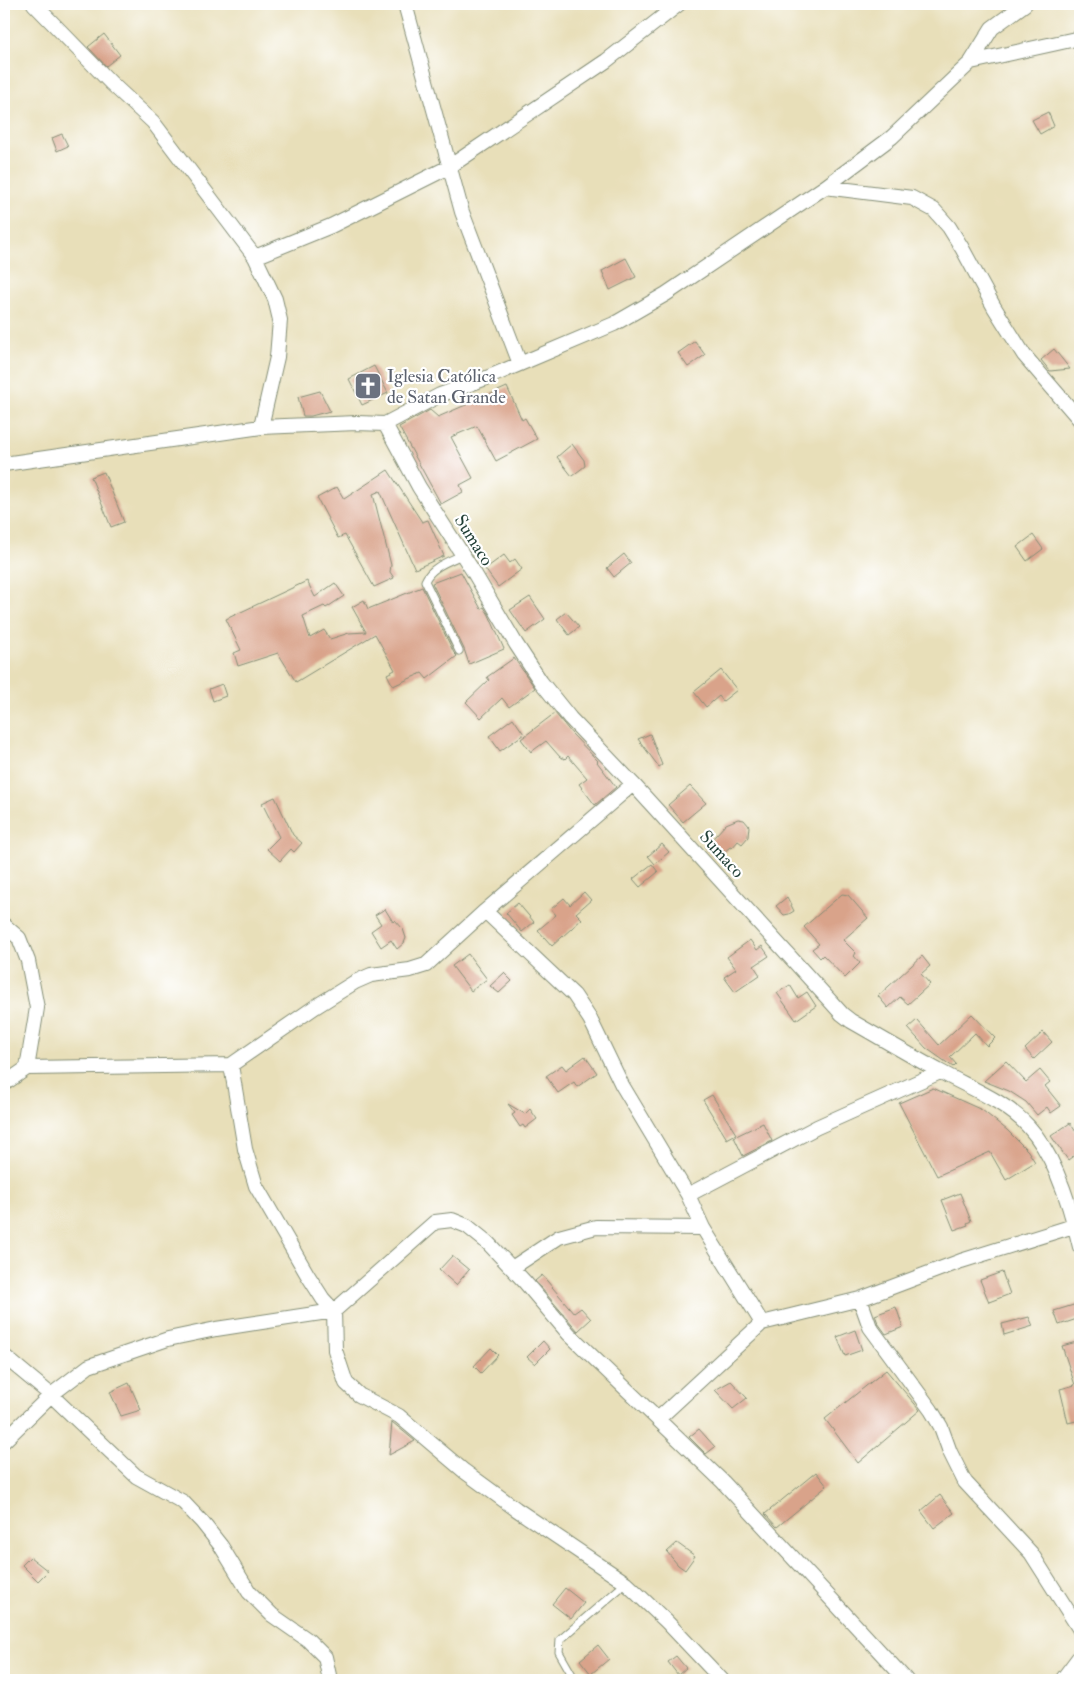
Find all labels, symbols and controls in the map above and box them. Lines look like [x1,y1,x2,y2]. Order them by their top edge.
place label: Iglesia Católica de Satan Grande [387,365,506,409]
church icon: Iglesia Católica de Satan Grande [353,371,383,401]
street label: Sumaco [449,510,498,571]
street label: Sumaco [694,826,749,883]

